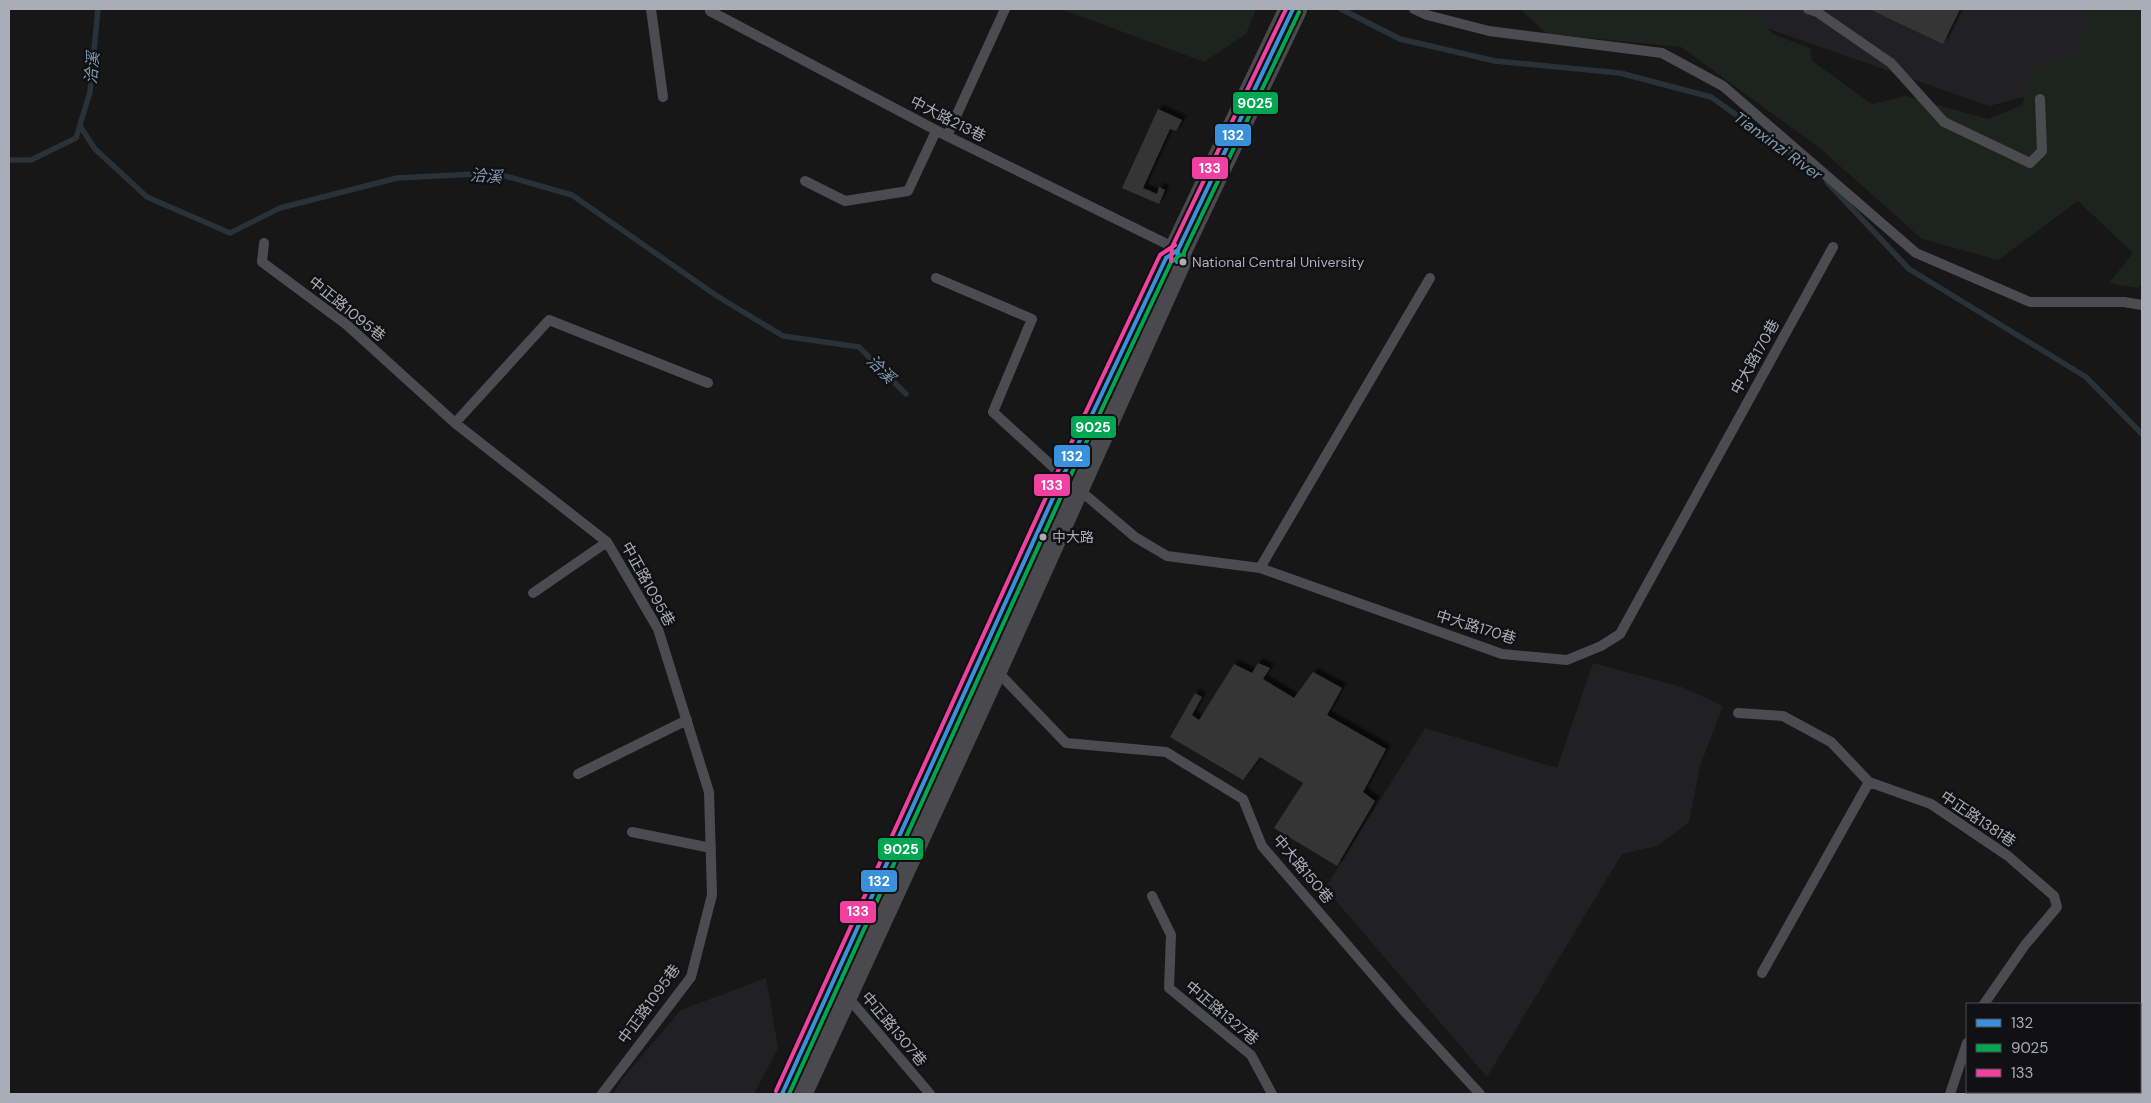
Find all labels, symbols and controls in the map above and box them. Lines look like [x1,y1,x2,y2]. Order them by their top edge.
water label: 洽溪 [80,49,104,85]
street label: 中大路213巷 [907,91,989,147]
line badge: 9025 [1232,91,1279,115]
text: 9025 [1237,94,1273,112]
water label: Tianxinzi River [1730,107,1827,186]
line badge: 132 [1214,123,1252,147]
text: 132 [1222,126,1244,144]
line badge: 133 [1191,156,1229,180]
text: 133 [1199,159,1221,177]
water label: 洽溪 [469,164,505,188]
place label: National Central University [1192,253,1364,271]
marker: National Central University [1178,257,1188,267]
street label: 中正路1095巷 [304,272,390,346]
street label: 中大路170巷 [1726,316,1784,398]
water label: 洽溪 [862,350,901,389]
line badge: 9025 [1070,415,1117,439]
text: 9025 [1075,418,1111,436]
line badge: 132 [1053,444,1091,468]
text: 132 [1061,447,1083,465]
line badge: 133 [1033,473,1071,497]
text: 133 [1041,476,1063,494]
place label: 中大路 [1052,528,1094,546]
marker: 中大路 [1038,532,1048,542]
street label: 中正路1095巷 [617,538,679,630]
street label: 中大路170巷 [1434,605,1518,649]
street label: 中正路1381巷 [1936,786,2020,852]
street label: 中大路150巷 [1268,830,1338,908]
line badge: 9025 [877,837,924,861]
text: 9025 [883,840,919,858]
line badge: 132 [860,869,898,893]
text: 132 [868,872,890,890]
line badge: 133 [839,900,877,924]
text: 133 [847,902,869,920]
street label: 中正路1095巷 [613,960,685,1048]
street label: 中正路1327巷 [1181,976,1263,1050]
street label: 中正路1307巷 [857,987,931,1071]
legend [1966,1003,2141,1093]
text: 132 [2011,1013,2033,1033]
text: 9025 [2011,1038,2048,1058]
text: 133 [2011,1063,2033,1083]

